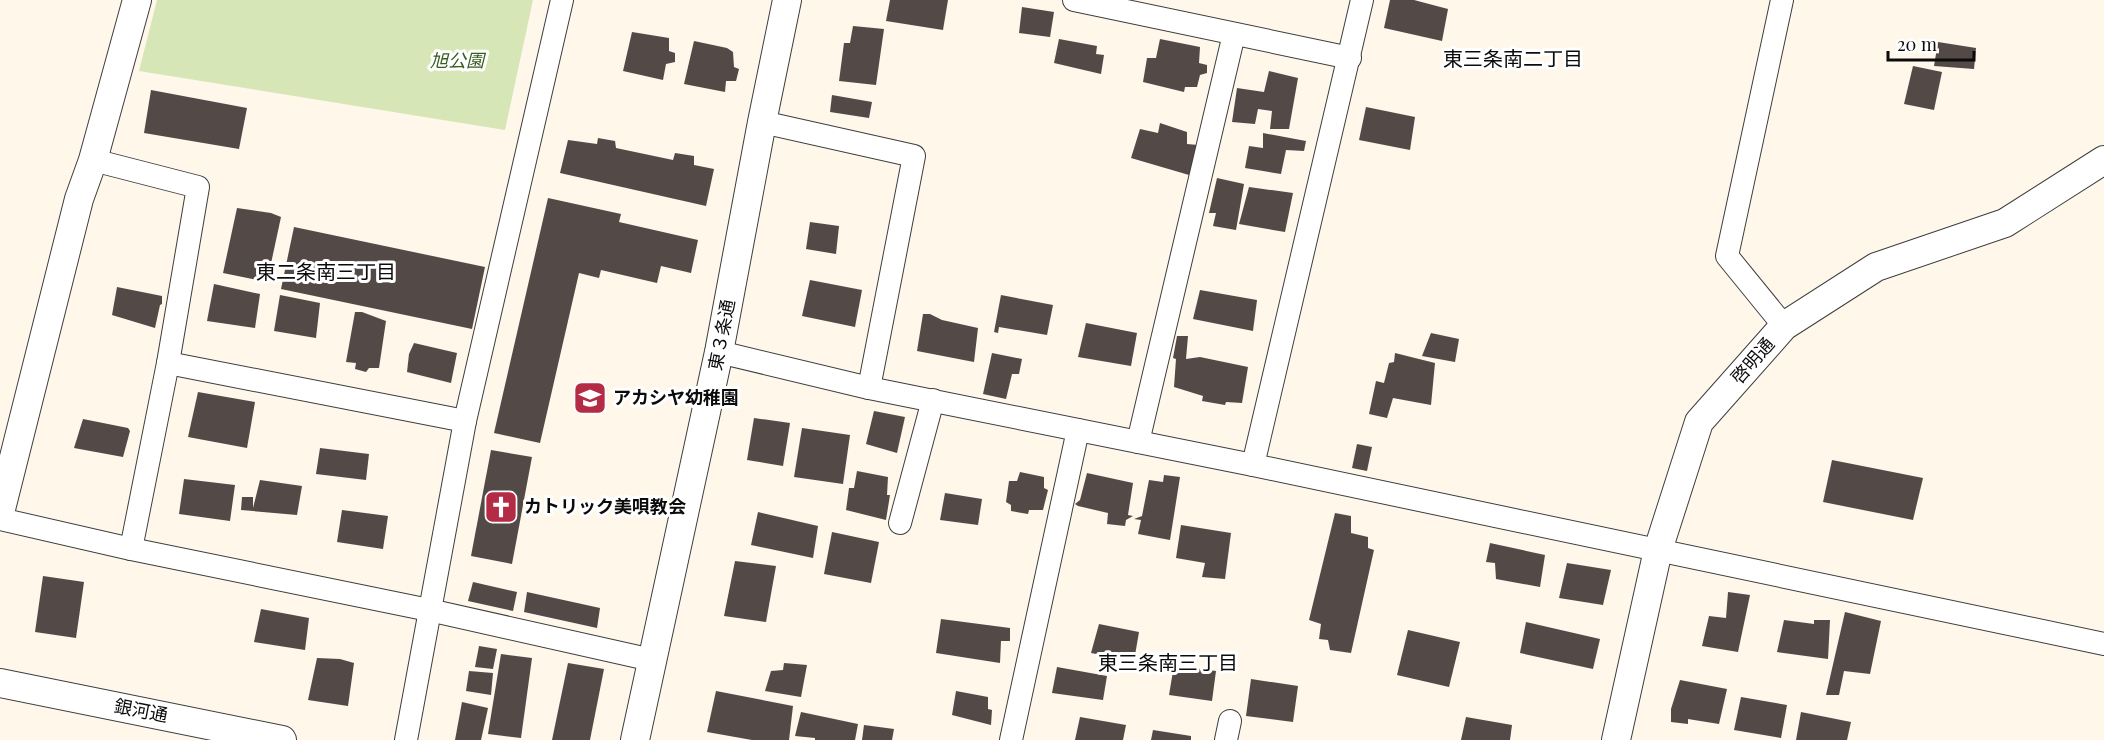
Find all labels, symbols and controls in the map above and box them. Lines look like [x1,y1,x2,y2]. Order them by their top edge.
scale bar [1888,24,1974,62]
text: 20 m [1897,32,1937,56]
district label: 東三条南二丁目 [1443,44,1583,71]
park label: 旭公園 [430,48,487,72]
district label: 東二条南三丁目 [256,257,396,284]
street label: 東３条通 [702,297,740,372]
street label: 啓明通 [1725,332,1779,389]
school or university icon: アカシヤ幼稚園 [572,380,608,416]
place label: アカシヤ幼稚園 [613,385,739,409]
church icon: カトリック美唄教会 [483,489,519,525]
place label: カトリック美唄教会 [524,494,686,518]
district label: 東三条南三丁目 [1098,648,1238,675]
street label: 銀河通 [112,693,170,727]

